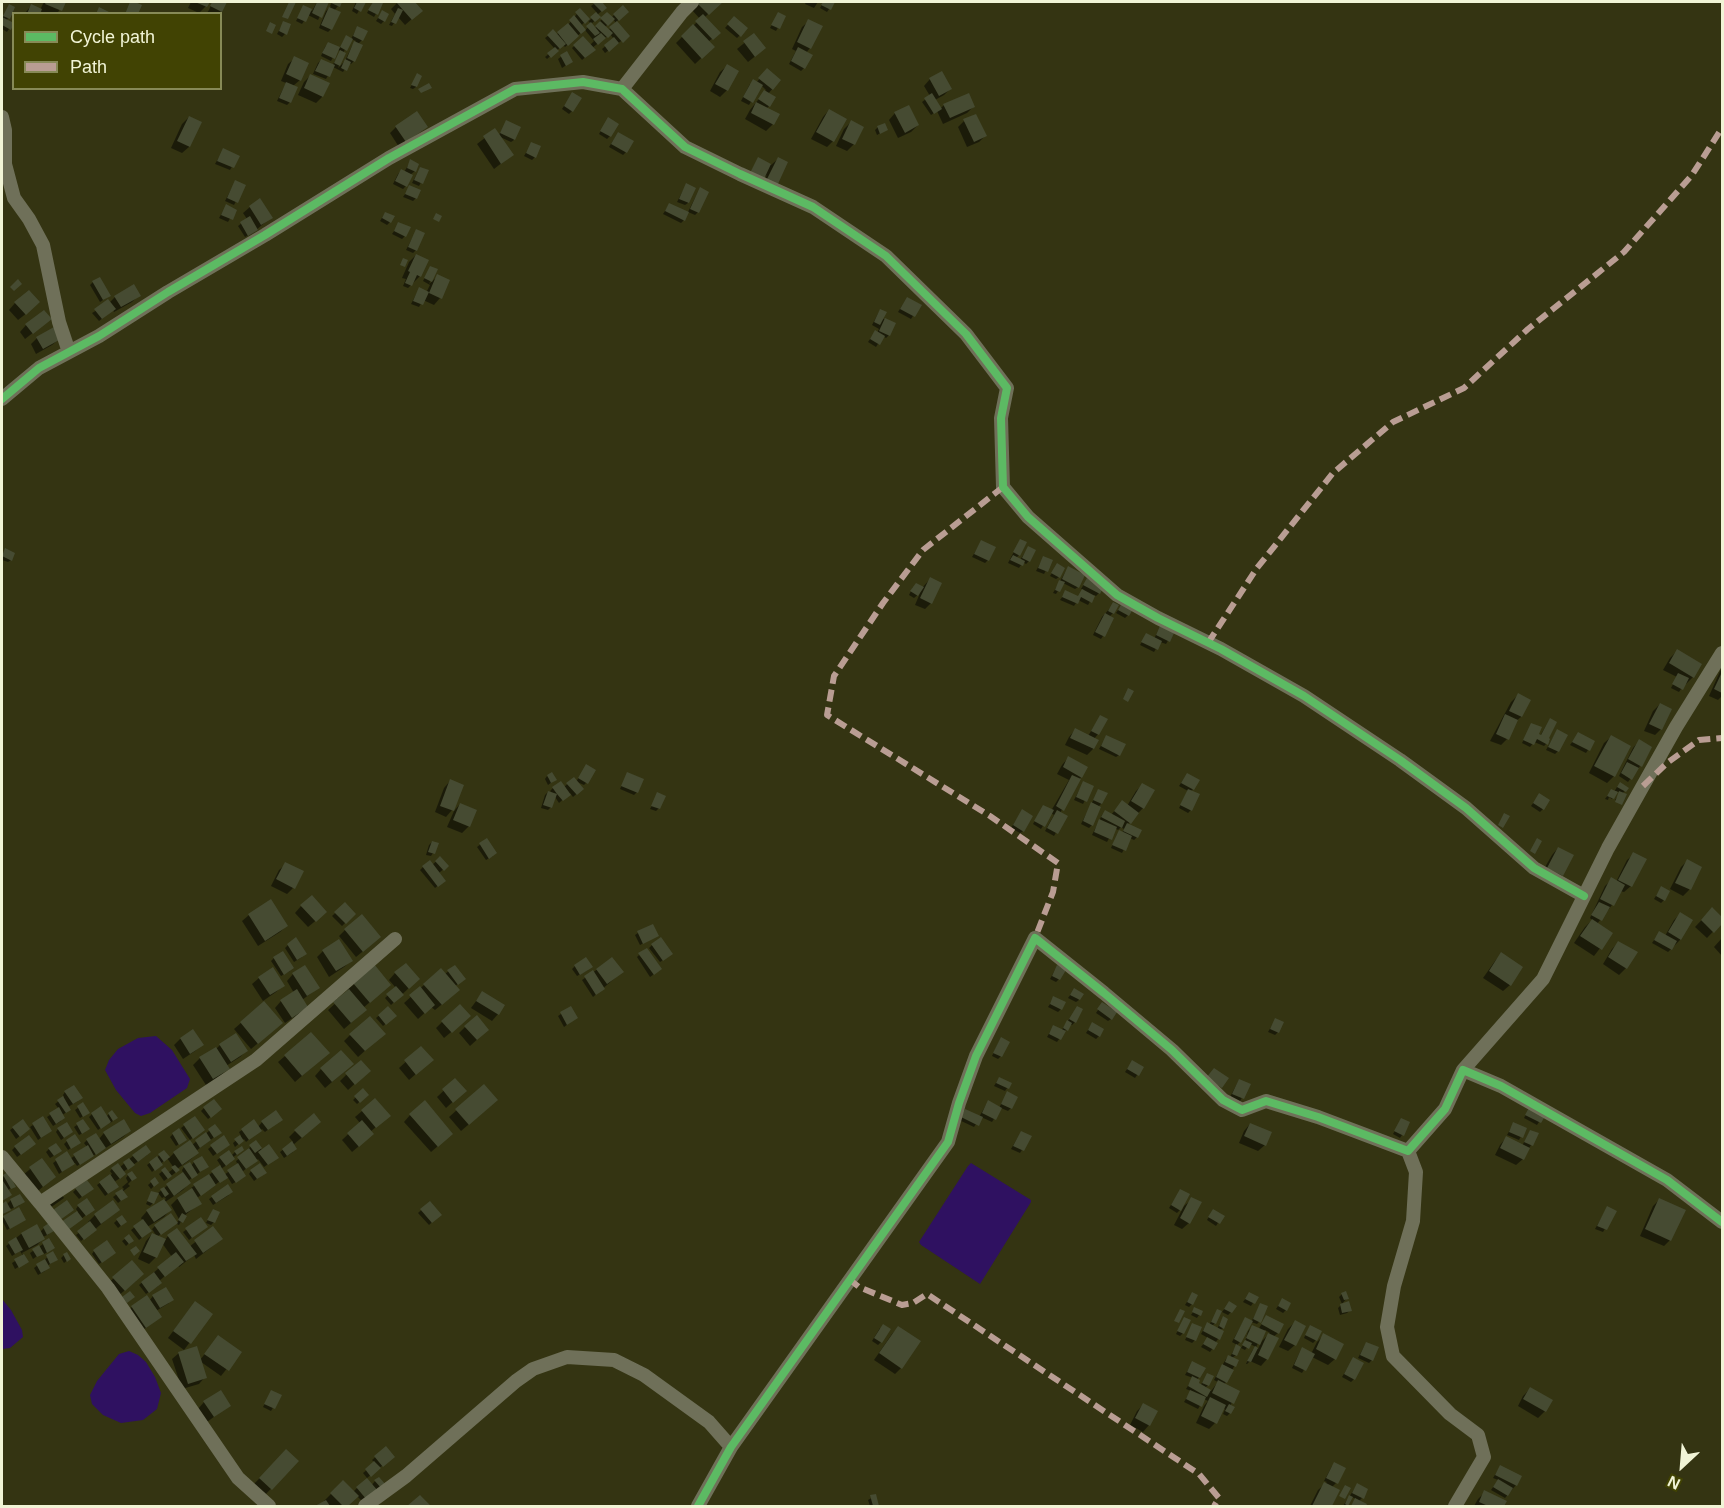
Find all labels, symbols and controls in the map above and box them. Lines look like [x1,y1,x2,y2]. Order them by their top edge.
legend [12,12,222,90]
text: Cycle path [70,27,155,47]
text: Path [70,57,107,77]
north arrow [1652,1436,1712,1496]
text: N [1665,1472,1683,1493]

